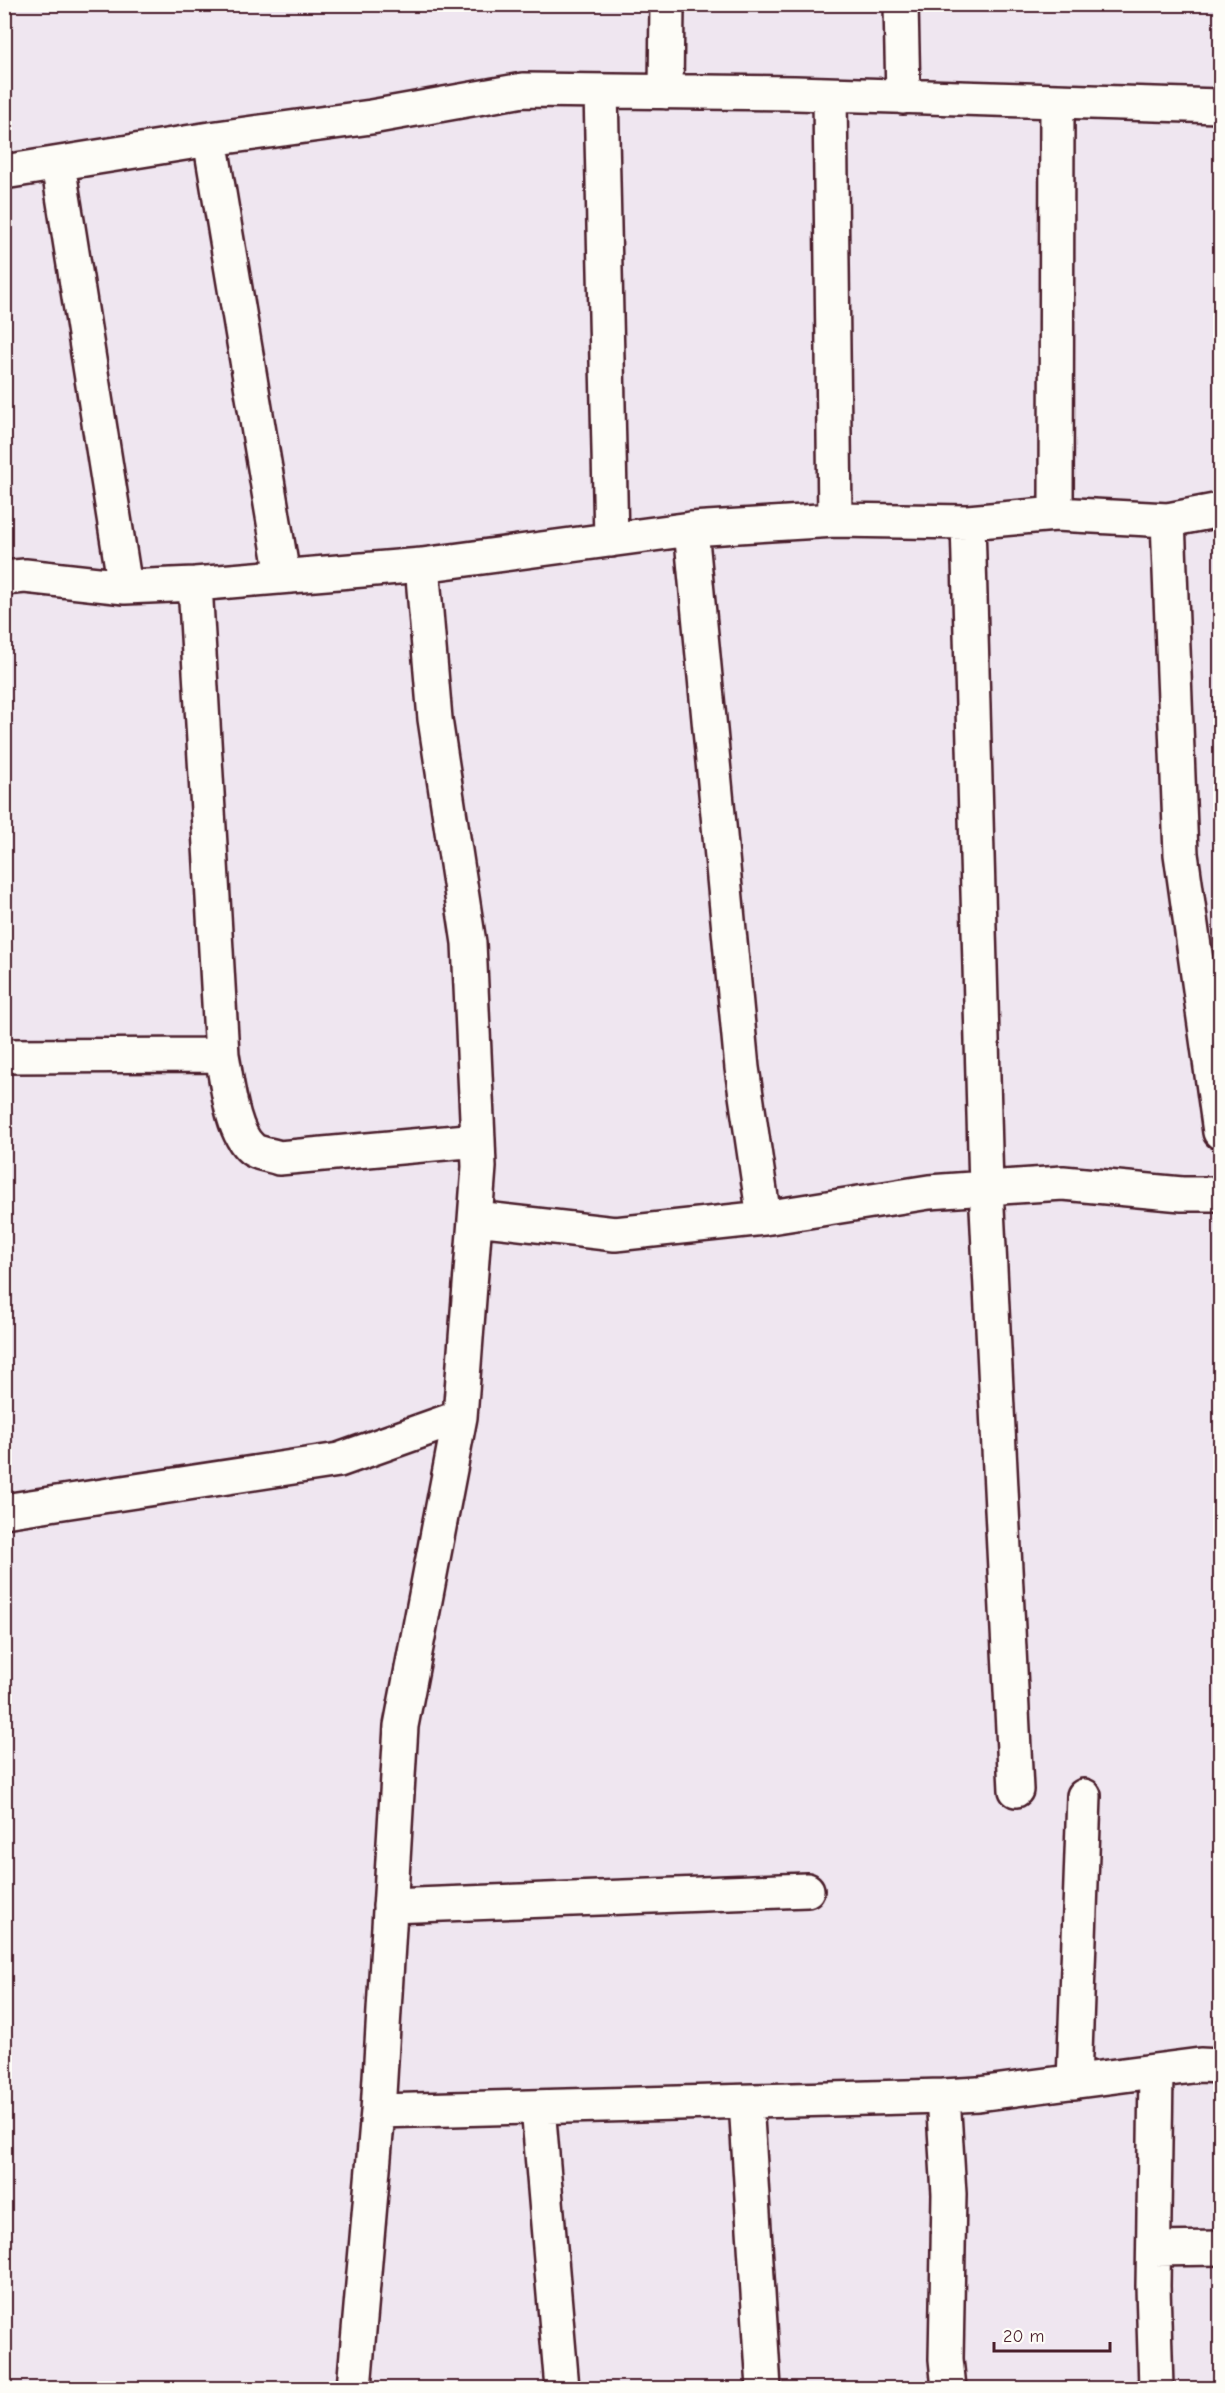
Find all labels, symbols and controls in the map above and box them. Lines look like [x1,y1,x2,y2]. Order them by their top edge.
scale bar [994,2315,1110,2353]
text: 20 m [1003,2326,1044,2347]

